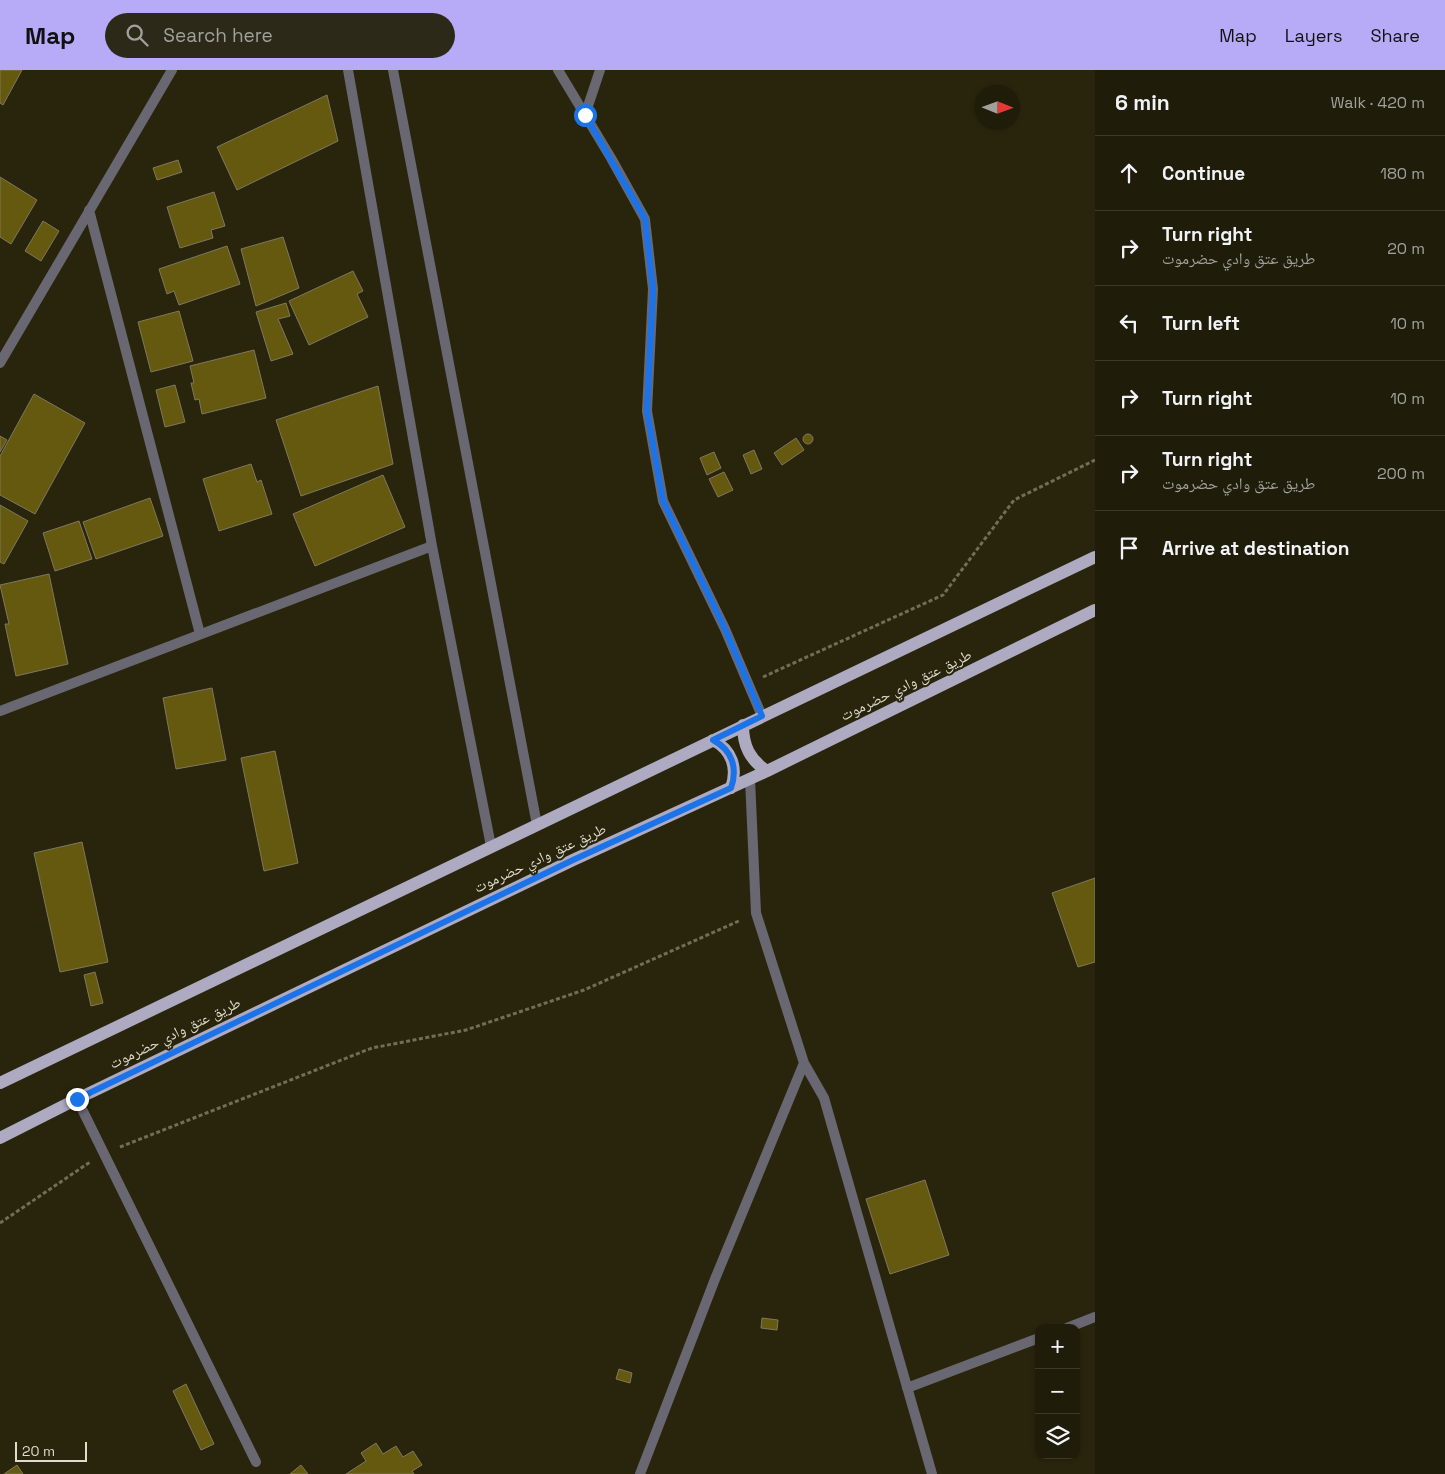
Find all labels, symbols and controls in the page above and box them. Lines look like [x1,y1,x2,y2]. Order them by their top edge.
search box [105,13,455,58]
text: Map [25,20,75,51]
icon: search [123,21,151,49]
text: Search here [163,23,273,48]
text: Map [1219,24,1257,47]
text: Layers [1285,24,1342,47]
text: Share [1370,24,1420,47]
north arrow [975,85,1020,130]
text: 6 min [1115,89,1170,116]
text: Walk · 420 m [1330,92,1425,113]
route start [574,104,597,127]
icon: ahead [1115,159,1143,187]
text: Continue [1162,161,1245,186]
text: 180 m [1380,163,1425,184]
text: Turn right [1162,222,1252,247]
icon: right [1115,234,1143,262]
text: 20 m [1387,238,1425,259]
text: طريق عتق وادي حضرموت [1162,248,1315,269]
icon: left [1115,309,1143,337]
text: Turn left [1162,311,1240,336]
text: 10 m [1390,313,1425,334]
icon: right [1115,384,1143,412]
text: Turn right [1162,386,1252,411]
text: 10 m [1390,388,1425,409]
text: Turn right [1162,447,1252,472]
icon: right [1115,459,1143,487]
text: 200 m [1377,463,1425,484]
text: طريق عتق وادي حضرموت [1162,473,1315,494]
icon: arrive [1115,534,1143,562]
text: Arrive at destination [1162,536,1350,561]
street label: طريق عتق وادي حضرموت [837,644,976,727]
street label: طريق عتق وادي حضرموت [471,819,610,899]
street label: طريق عتق وادي حضرموت [106,992,245,1075]
route end [66,1088,89,1111]
map controls [1035,1324,1080,1459]
button: + [1035,1324,1080,1369]
button: − [1035,1369,1080,1414]
button: layers [1035,1414,1080,1459]
scale bar [15,1439,88,1462]
text: 20 m [22,1442,55,1460]

